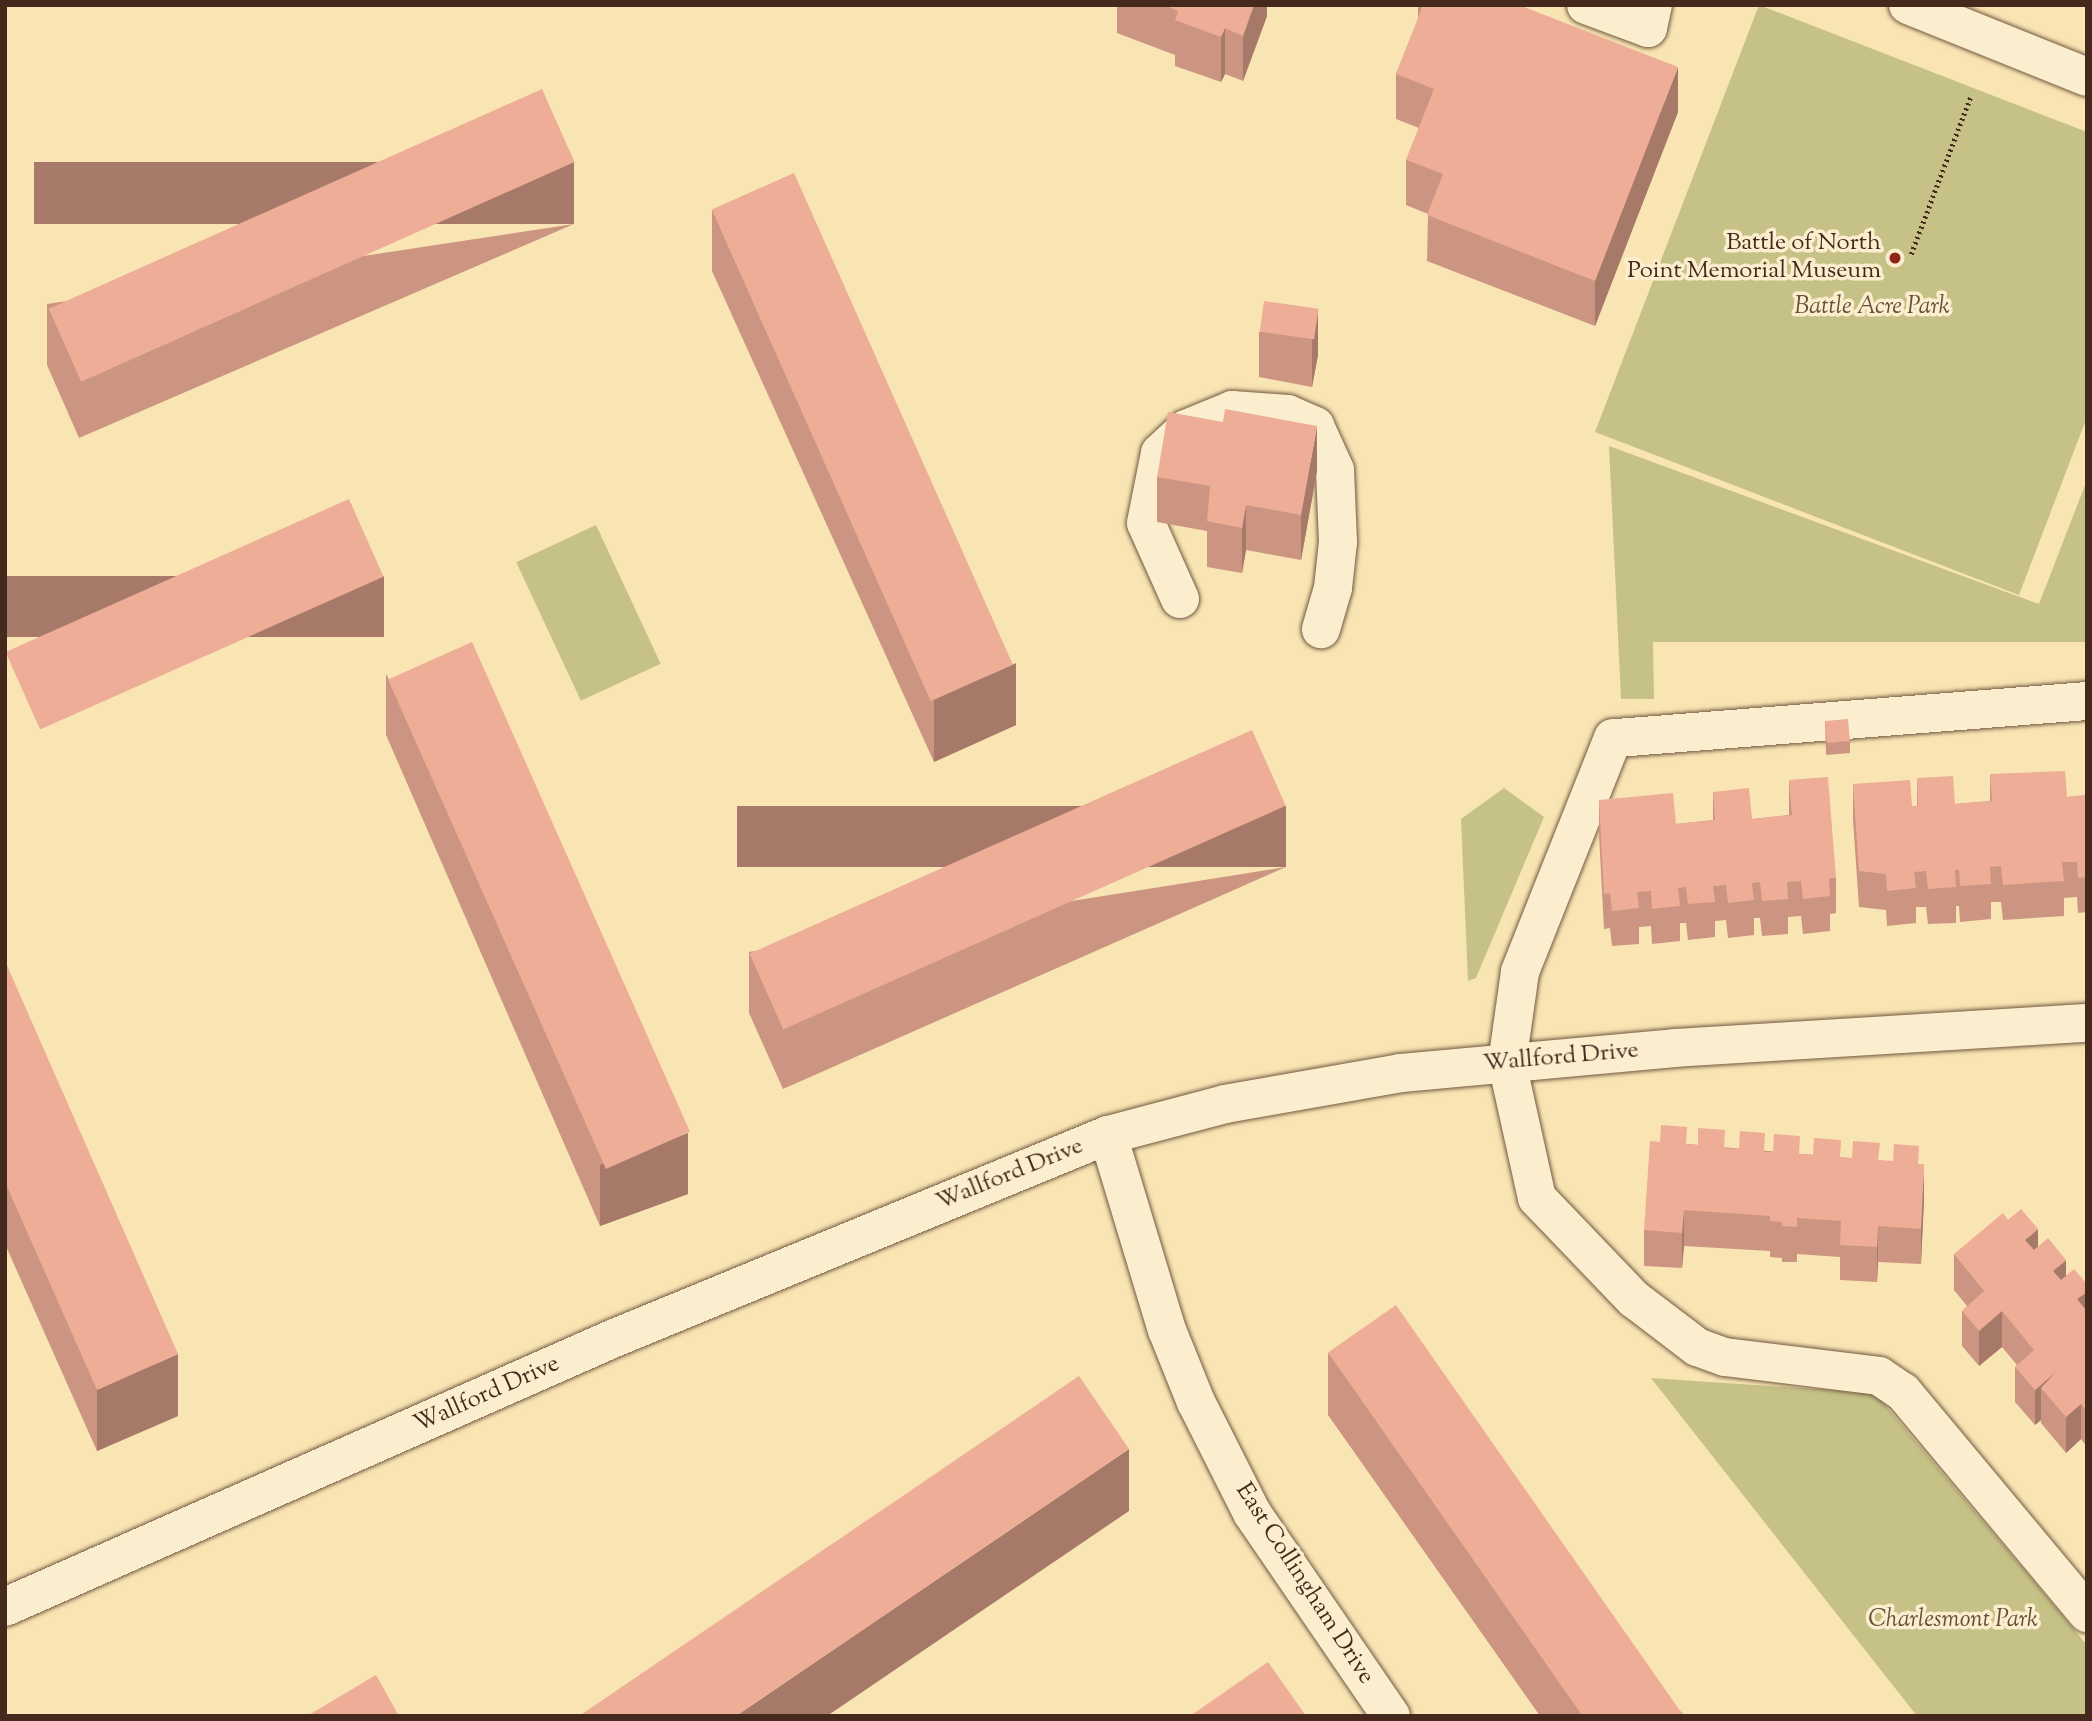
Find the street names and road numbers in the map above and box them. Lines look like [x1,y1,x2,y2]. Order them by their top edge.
street label: Wallford Drive [1482,1037,1640,1079]
street label: Wallford Drive [932,1132,1088,1218]
street label: Wallford Drive [410,1350,564,1440]
street label: East Collingham Drive [1228,1478,1380,1690]

